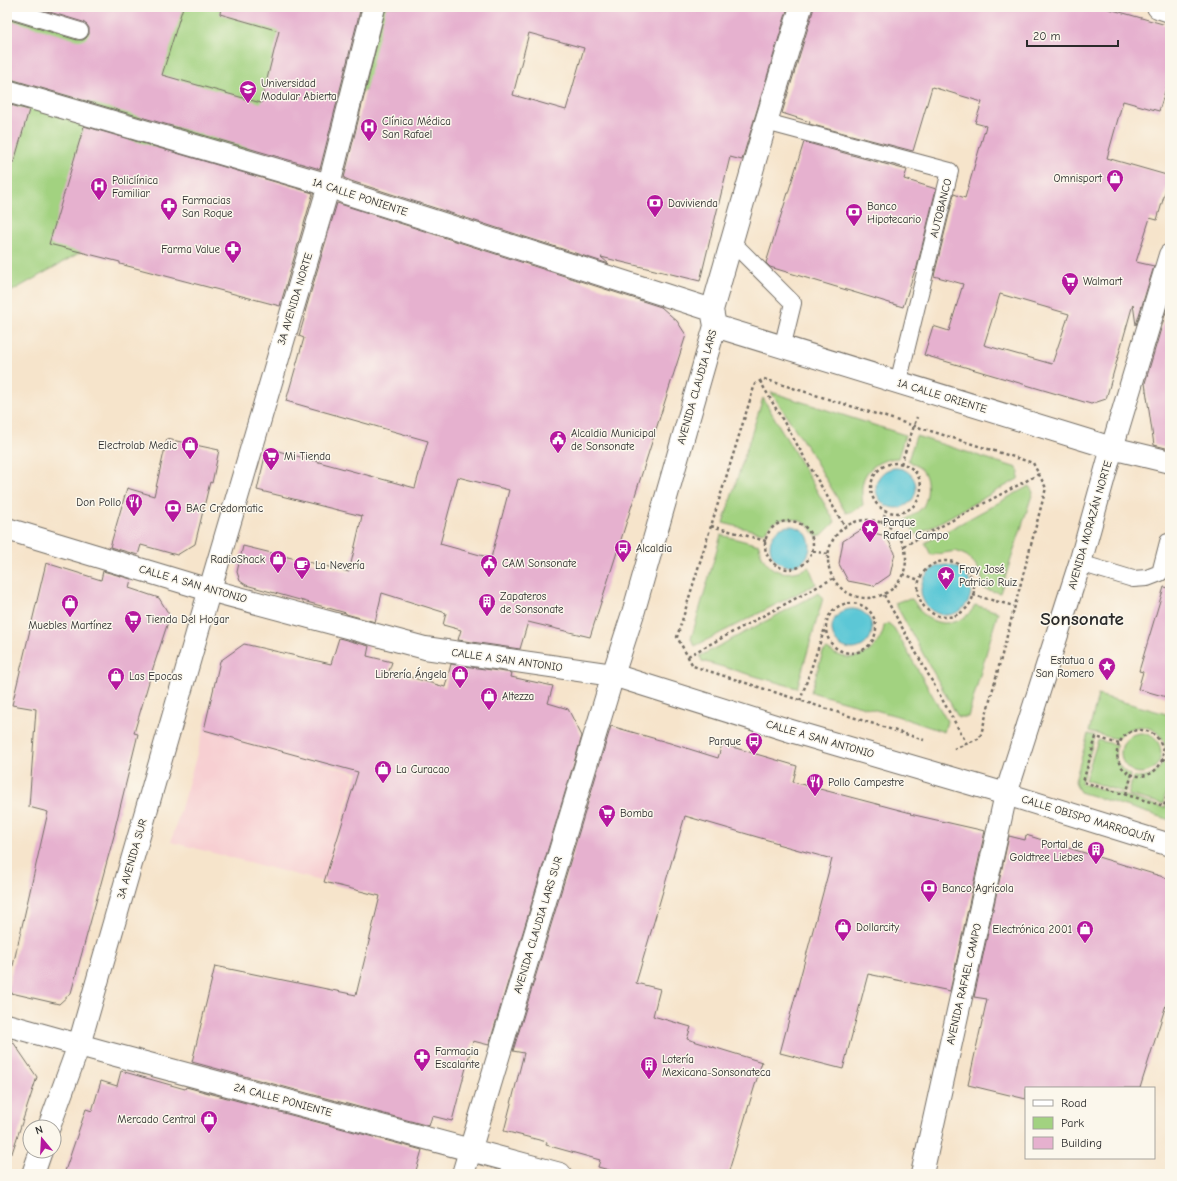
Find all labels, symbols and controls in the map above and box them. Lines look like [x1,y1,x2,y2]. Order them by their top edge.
scale bar [1027,22,1118,48]
text: 20 m [1033,29,1061,43]
place label: Universidad Modular Abierta [261,77,337,103]
school or university icon: Universidad Modular Abierta [238,79,258,104]
place label: Clínica Médica San Rafael [382,115,451,141]
hospital icon: Clínica Médica San Rafael [359,117,379,142]
shop icon: Omnisport [1105,168,1125,193]
place label: Omnisport [1054,172,1103,185]
place label: Policlínica Familiar [112,174,158,200]
street label: 1A CALLE PONIENTE [310,175,410,219]
hospital icon: Policlínica Familiar [89,176,109,201]
street label: AUTOBANCO [927,177,955,239]
bank icon: Davivienda [645,193,665,218]
place label: Farmacias San Roque [182,194,233,220]
pharmacy icon: Farmacias San Roque [159,196,179,221]
place label: Davivienda [668,197,718,210]
place label: Banco Hipotecario [867,200,921,226]
bank icon: Banco Hipotecario [844,202,864,227]
pharmacy icon: Farma Value [223,239,243,264]
place label: Farma Value [161,243,220,256]
street label: 3A AVENIDA NORTE [275,251,315,347]
supermarket icon: Walmart [1060,271,1080,296]
place label: Walmart [1083,275,1123,288]
street label: AVENIDA CLAUDIA LARS [674,328,720,446]
street label: 1A CALLE ORIENTE [896,376,989,416]
place label: Alcaldia Municipal de Sonsonate [571,427,656,453]
public building icon: Alcaldia Municipal de Sonsonate [548,429,568,454]
shop icon: Electrolab Medic [180,435,200,460]
place label: Electrolab Medic [98,439,178,452]
supermarket icon: Mi Tienda [261,446,281,471]
place label: Mi Tienda [284,450,331,463]
street label: AVENIDA MORAZÁN NORTE [1064,459,1115,591]
restaurant icon: Don Pollo [124,492,144,517]
place label: Don Pollo [76,496,121,509]
bank icon: BAC Credomatic [163,498,183,523]
place label: BAC Credomatic [186,502,264,515]
place label: Parque Rafael Campo [883,516,949,542]
place icon: Parque Rafael Campo [860,518,880,543]
bus stop icon: Alcaldia [613,538,633,563]
place label: Alcaldia [636,542,672,555]
shop icon: RadioShack [268,549,288,574]
place label: RadioShack [210,553,266,566]
public building icon: CAM Sonsonate [479,553,499,578]
cafe icon: La Nevería [292,555,312,580]
place label: CAM Sonsonate [502,557,577,570]
place label: La Nevería [315,559,365,572]
street label: CALLE A SAN ANTONIO [137,562,249,606]
place label: Fray José Patricio Ruiz [959,563,1017,589]
place icon: Fray José Patricio Ruiz [936,565,956,590]
place label: Zapateros de Sonsonate [500,590,564,616]
building icon: Zapateros de Sonsonate [477,592,497,617]
shop icon: Muebles Martínez [60,593,80,618]
district label: Sonsonate [1040,608,1124,630]
supermarket icon: Tienda Del Hogar [123,609,143,634]
place label: Tienda Del Hogar [146,613,230,626]
place label: Muebles Martínez [28,619,112,632]
street label: CALLE A SAN ANTONIO [451,646,563,674]
place label: Estatua a San Romero [1036,654,1094,680]
place icon: Estatua a San Romero [1097,656,1117,681]
shop icon: Librería Ángela [450,664,470,689]
shop icon: Las Epocas [106,666,126,691]
place label: Librería Ángela [375,667,447,681]
place label: Las Epocas [129,670,183,683]
shop icon: Altezza [479,686,499,711]
place label: Altezza [502,690,534,703]
street label: CALLE A SAN ANTONIO [764,717,876,761]
bus stop icon: Parque [744,731,764,756]
place label: Parque [709,735,741,748]
shop icon: La Curacao [373,759,393,784]
place label: La Curacao [396,763,450,776]
restaurant icon: Pollo Campestre [805,772,825,797]
place label: Pollo Campestre [828,776,905,789]
street label: CALLE OBISPO MARROQUÍN [1020,792,1156,845]
supermarket icon: Bomba [597,803,617,828]
place label: Bomba [620,807,653,820]
street label: 3A AVENIDA SUR [114,817,150,901]
place label: Portal de Goldtree Liebes [1010,838,1083,864]
building icon: Portal de Goldtree Liebes [1086,840,1106,865]
street label: AVENIDA CLAUDIA LARS SUR [511,854,565,995]
bank icon: Banco Agrícola [919,878,939,903]
place label: Banco Agrícola [942,882,1014,895]
shop icon: Dollarcity [833,917,853,942]
shop icon: Electrónica 2001 [1075,919,1095,944]
place label: Dollarcity [856,921,899,934]
street label: AVENIDA RAFAEL CAMPO [944,922,984,1046]
place label: Electrónica 2001 [992,923,1072,936]
place label: Farmacia Escalante [435,1045,480,1071]
pharmacy icon: Farmacia Escalante [412,1047,432,1072]
place label: Lotería Mexicana-Sonsonateca [662,1053,771,1079]
building icon: Lotería Mexicana-Sonsonateca [639,1055,659,1080]
street label: 2A CALLE PONIENTE [232,1081,334,1119]
legend [1025,1087,1155,1159]
text: Road [1061,1096,1087,1110]
shop icon: Mercado Central [199,1109,219,1134]
place label: Mercado Central [117,1113,196,1126]
text: Park [1061,1116,1084,1130]
north arrow [22,1119,62,1159]
text: N [34,1123,44,1137]
text: Building [1061,1136,1102,1150]

